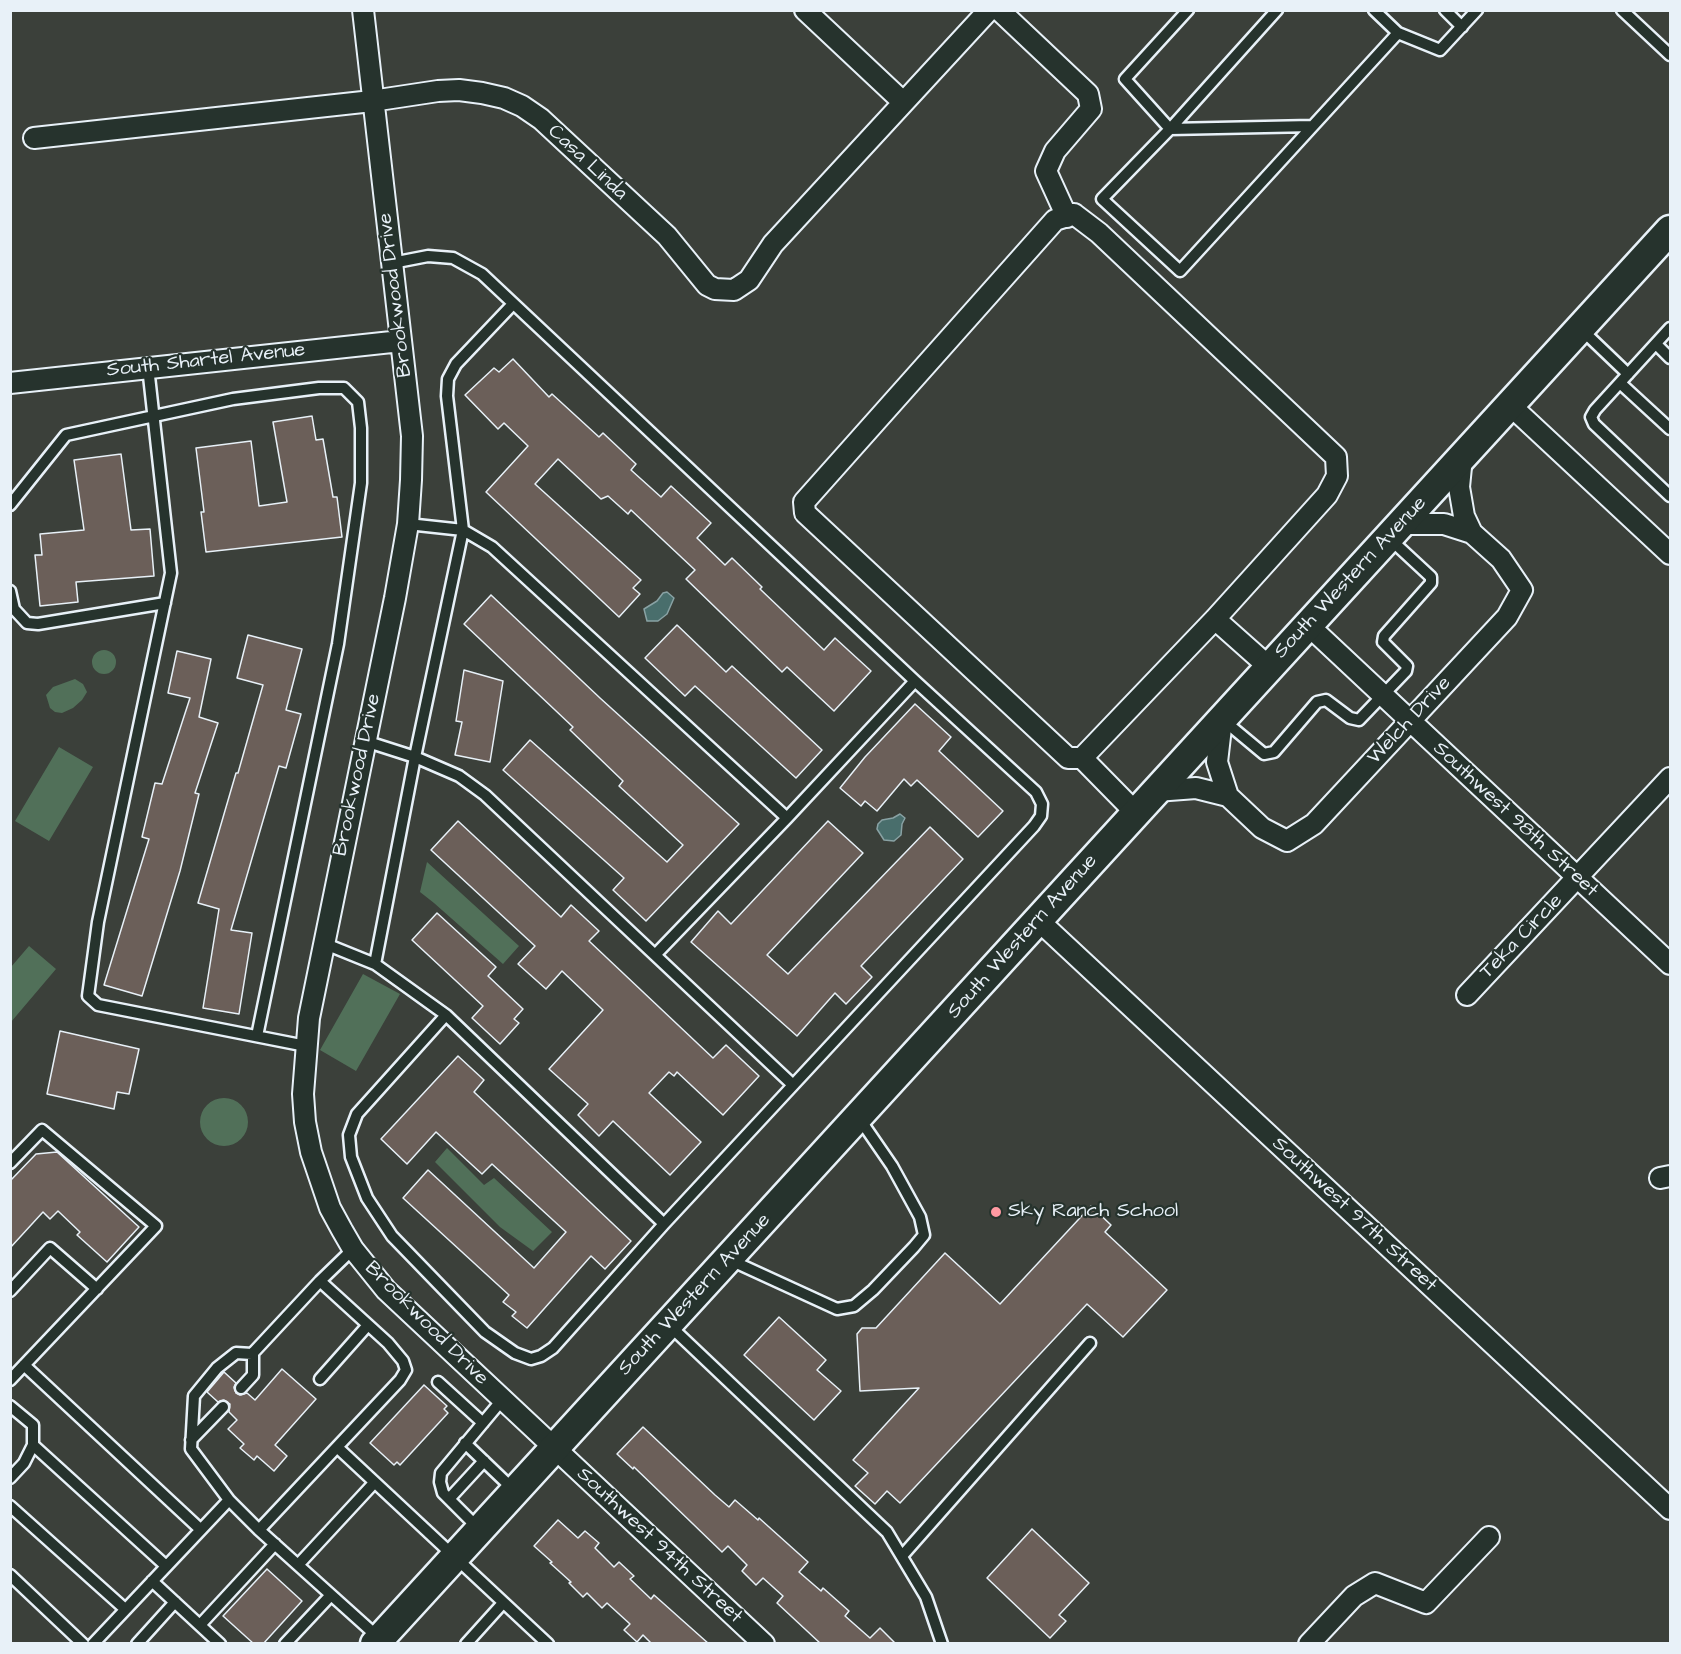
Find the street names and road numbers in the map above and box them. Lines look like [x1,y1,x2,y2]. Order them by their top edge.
street label: Casa Linda [542,120,632,206]
street label: Brookwood Drive [374,212,418,378]
street label: South Shartel Avenue [106,339,306,383]
street label: South Western Avenue [1270,492,1432,664]
street label: Welch Drive [1363,672,1457,770]
street label: Brookwood Drive [329,692,387,858]
street label: Southwest 98th Street [1427,737,1603,903]
street label: South Western Avenue [943,850,1103,1024]
street label: Teka Circle [1476,890,1568,984]
street label: Southwest 97th Street [1267,1132,1441,1298]
street label: South Western Avenue [614,1209,776,1381]
street label: Brookwood Drive [359,1257,493,1391]
street label: Southwest 94th Street [571,1463,747,1629]

